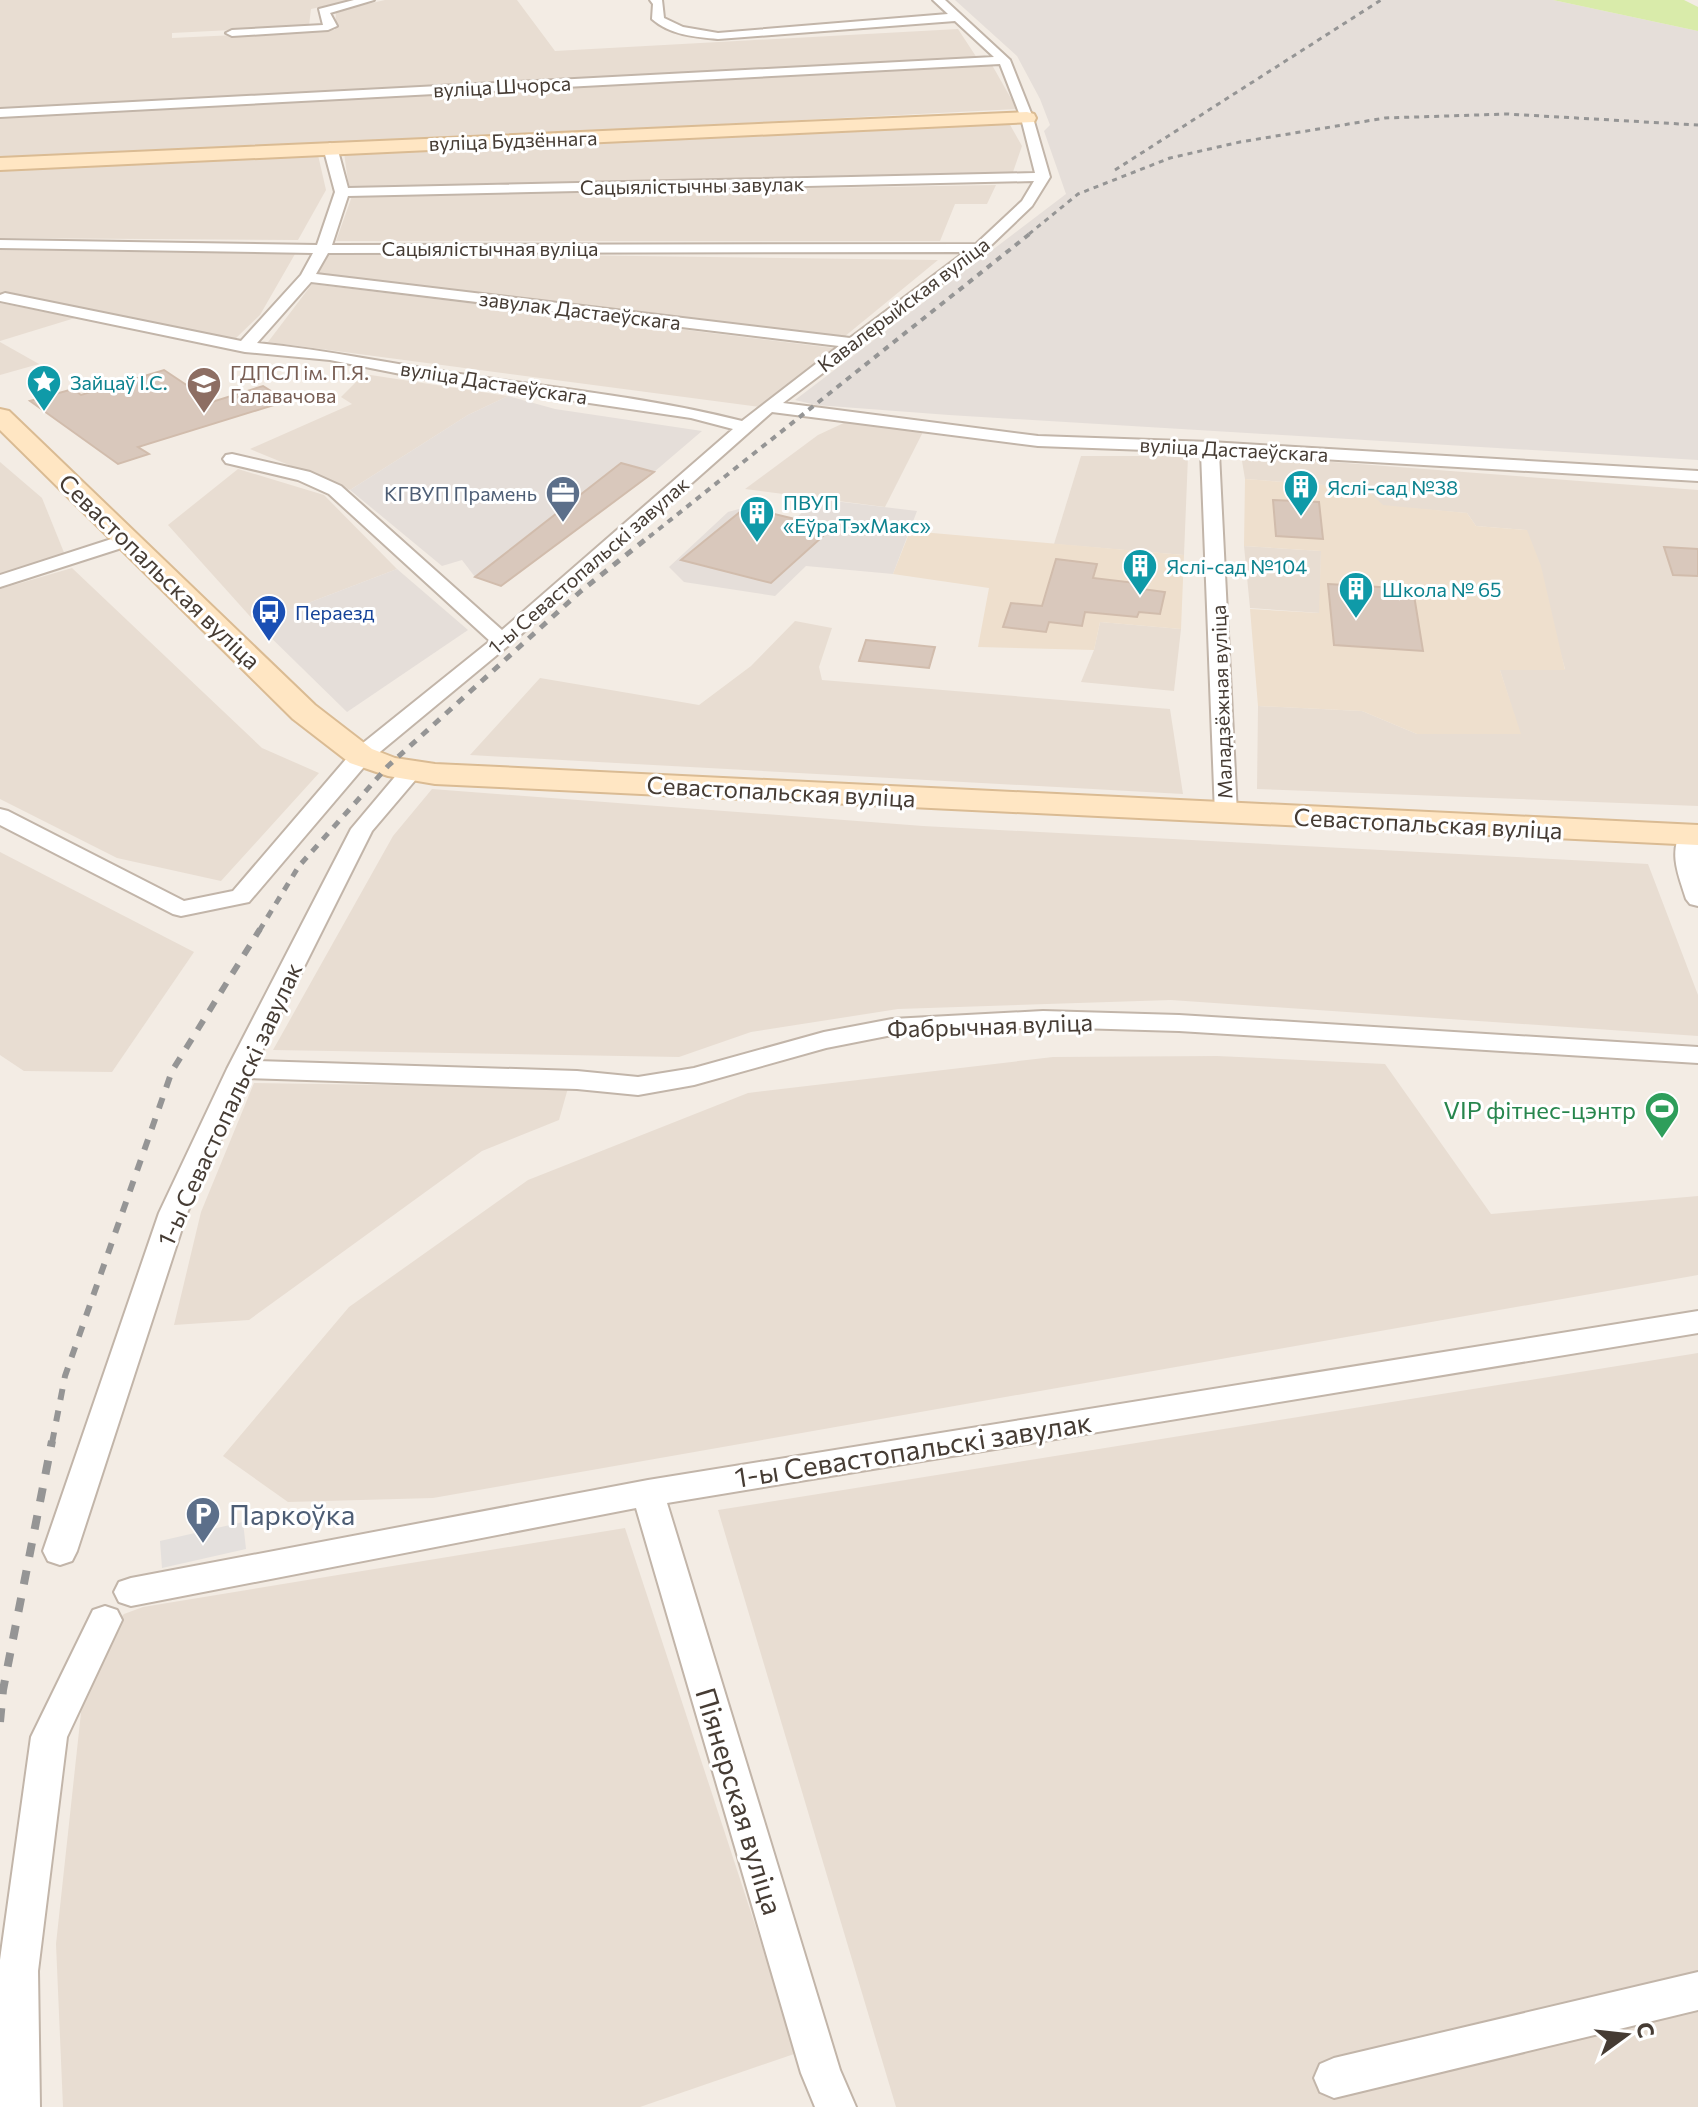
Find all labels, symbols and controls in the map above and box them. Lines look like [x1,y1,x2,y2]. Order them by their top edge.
street label: вуліца Шчорса [432,70,572,102]
street label: вуліца Будзённага [428,125,598,155]
street label: Сацыялістычны завулак [580,171,805,199]
street label: Кавалерыйская вуліца [812,232,994,376]
street label: Сацыялістычная вуліца [382,236,598,260]
street label: завулак Дастаеўскага [478,286,682,334]
street label: вуліца Дастаеўскага [399,355,589,409]
place label: ГДПСЛ ім. П.Я. Галавачова [230,360,369,407]
place icon: Зайцаў І.С. [25,363,63,413]
school or university icon: ГДПСЛ ім. П.Я. Галавачова [185,365,223,415]
place label: Зайцаў І.С. [70,370,167,394]
street label: вуліца Дастаеўскага [1139,432,1329,466]
street label: Севастопальская вуліца [53,467,267,675]
building icon: Яслі-сад №38 [1282,468,1320,518]
street label: 1-ы Севастопальскі завулак [483,471,693,659]
office icon: КГВУП Прамень [544,474,582,524]
place label: Яслі-сад №38 [1327,475,1458,499]
place label: КГВУП Прамень [384,481,537,505]
place label: ПВУП «ЕўраТэхМакс» [783,490,931,537]
building icon: ПВУП «ЕўраТэхМакс» [738,494,776,544]
building icon: Яслі-сад №104 [1121,547,1159,597]
place label: Яслі-сад №104 [1166,554,1307,578]
building icon: Школа № 65 [1337,570,1375,620]
place label: Школа № 65 [1382,577,1502,601]
bus stop icon: Пераезд [250,593,288,643]
place label: Пераезд [295,600,375,624]
street label: Маладзёжная вуліца [1206,605,1236,799]
street label: Севастопальская вуліца [646,769,916,813]
street label: Севастопальская вуліца [1293,801,1563,845]
street label: 1-ы Севастопальскі завулак [151,958,308,1250]
street label: Фабрычная вуліца [887,1007,1093,1043]
sports icon: VIP фітнес-цэнтр [1643,1090,1681,1140]
place label: VIP фітнес-цэнтр [1443,1095,1636,1124]
street label: 1-ы Севастопальскі завулак [732,1404,1094,1494]
parking icon: Паркоўка [184,1495,222,1545]
place label: Паркоўка [229,1497,355,1531]
street label: Піянерская вуліца [689,1683,791,1919]
north arrow [1586,1995,1666,2075]
text: С [1631,2019,1661,2040]

